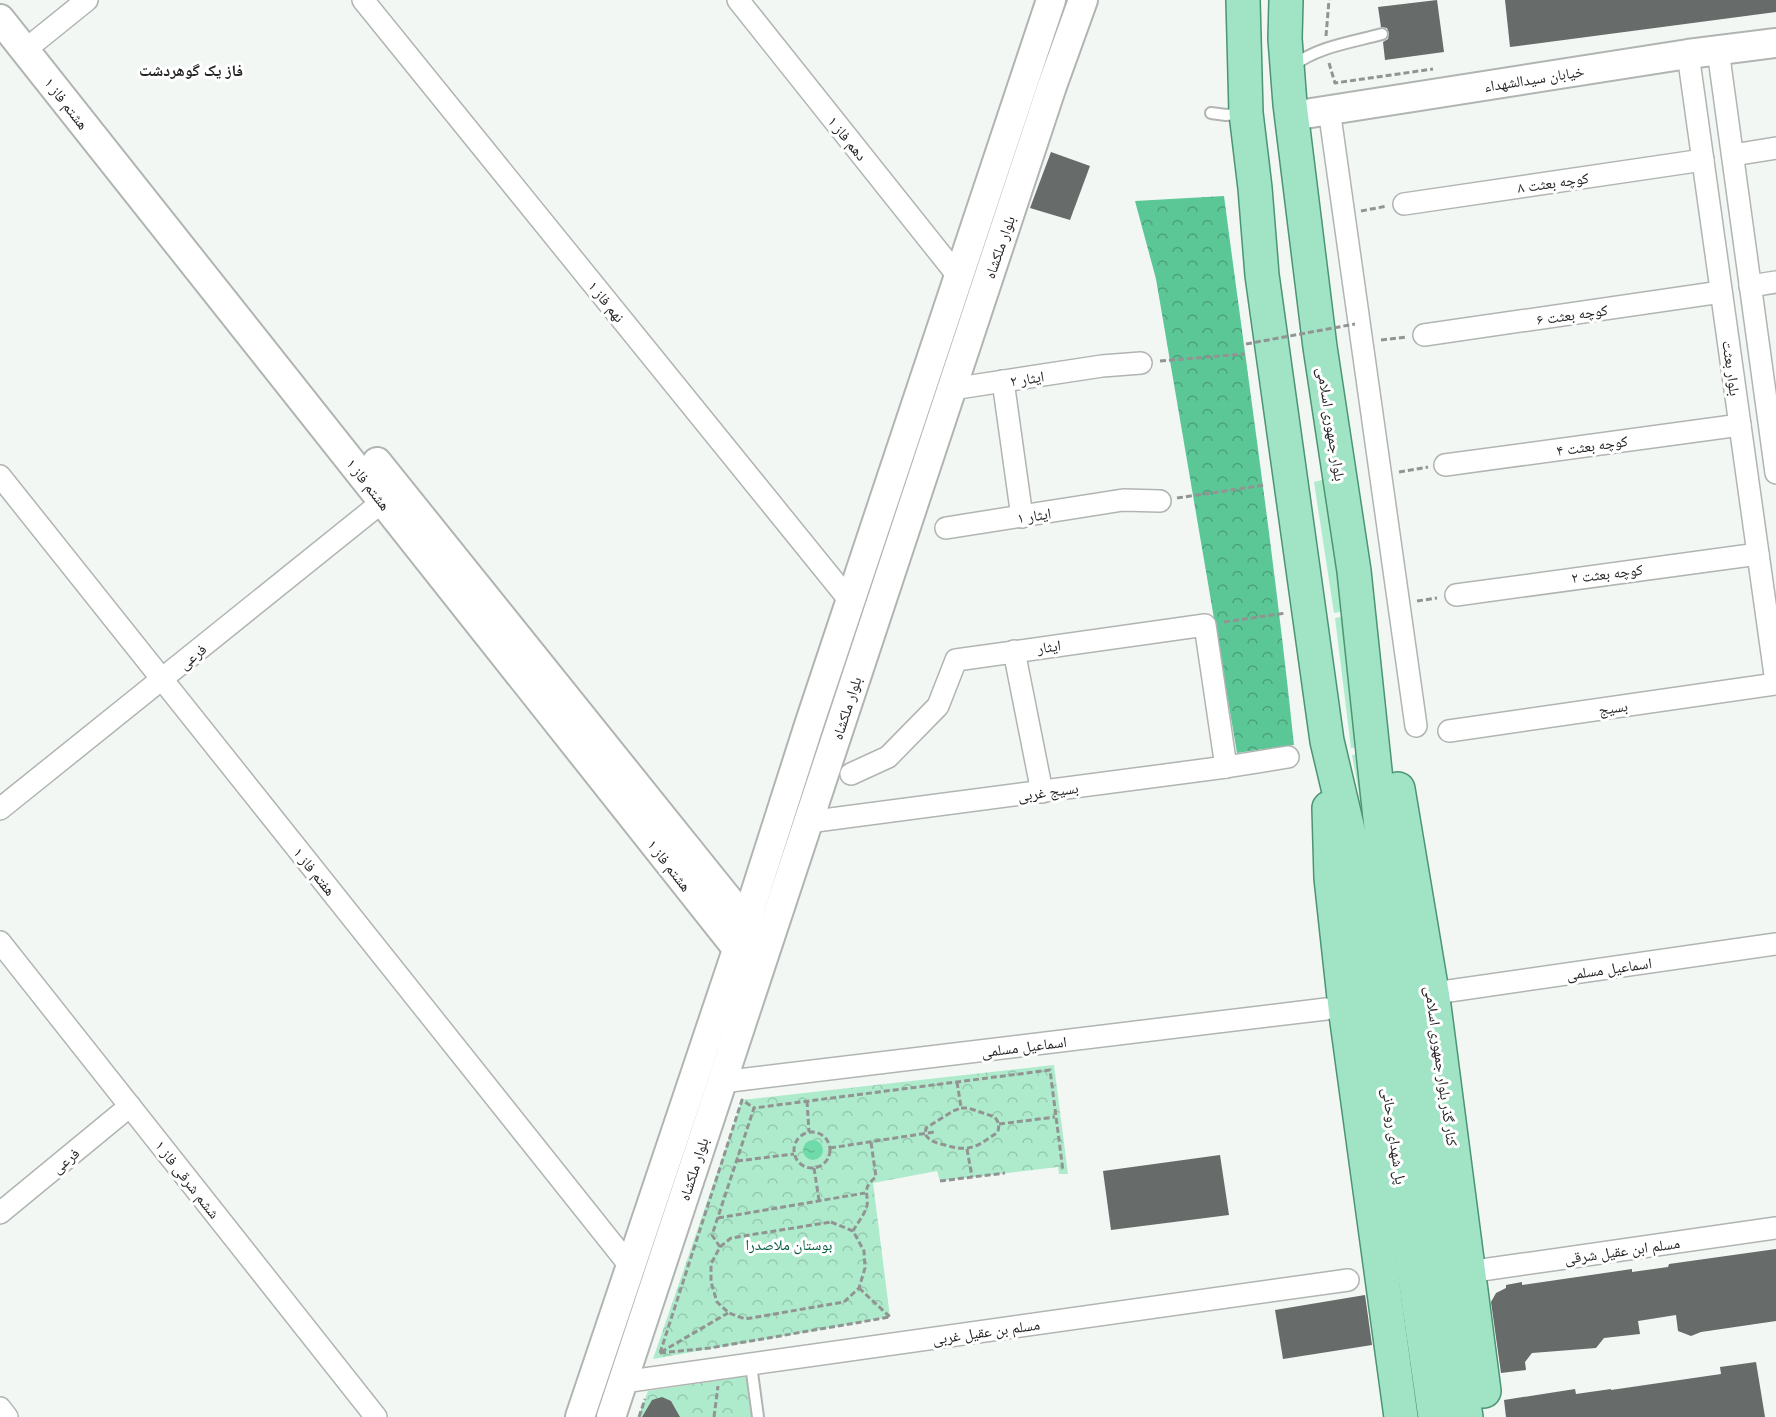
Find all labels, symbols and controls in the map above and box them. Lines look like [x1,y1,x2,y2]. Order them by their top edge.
district label: فاز یک گوهردشت [139,60,243,80]
street label: خیابان سیدالشهداء [1483,61,1586,97]
street label: هشتم فاز ۱ [40,73,93,134]
street label: دهم فاز ۱ [823,112,871,165]
street label: کوچه بعثت ۸ [1516,168,1590,197]
street label: بلوار ملکشاه [980,213,1019,281]
street label: نهم فاز ۱ [583,277,629,327]
street label: کوچه بعثت ۶ [1535,300,1609,329]
street label: بلوار بعثت [1718,339,1745,397]
street label: ایثار ۲ [1009,366,1045,391]
street label: بلوار جمهوری اسلامی [1312,366,1350,482]
street label: کوچه بعثت ۴ [1555,431,1629,460]
street label: هشتم فاز ۱ [342,454,395,515]
street label: ایثار ۱ [1016,503,1052,528]
street label: کوچه بعثت ۲ [1570,560,1644,587]
street label: ایثار [1035,635,1062,658]
street label: فرعی [175,639,211,674]
street label: بلوار ملکشاه [827,674,866,742]
street label: بسیج [1597,696,1629,720]
street label: بسیج غربی [1016,778,1080,806]
street label: هشتم فاز ۱ [643,835,696,896]
street label: هفتم فاز ۱ [289,843,340,900]
street label: اسماعیل مسلمی [1565,953,1653,985]
street label: کنار گذر بلوار جمهوری اسلامی [1420,985,1462,1148]
street label: اسماعیل مسلمی [980,1032,1068,1062]
street label: پل شهدای روحانی [1377,1086,1411,1186]
street label: بلوار ملکشاه [674,1135,713,1203]
street label: ششم شرقی فاز ۱ [150,1136,224,1223]
street label: فرعی [48,1143,84,1178]
street label: مسلم ابن عقیل شرقی [1563,1233,1681,1269]
park label: بوستان ملاصدرا [745,1235,833,1255]
street label: مسلم بن عقیل غربی [931,1315,1041,1349]

